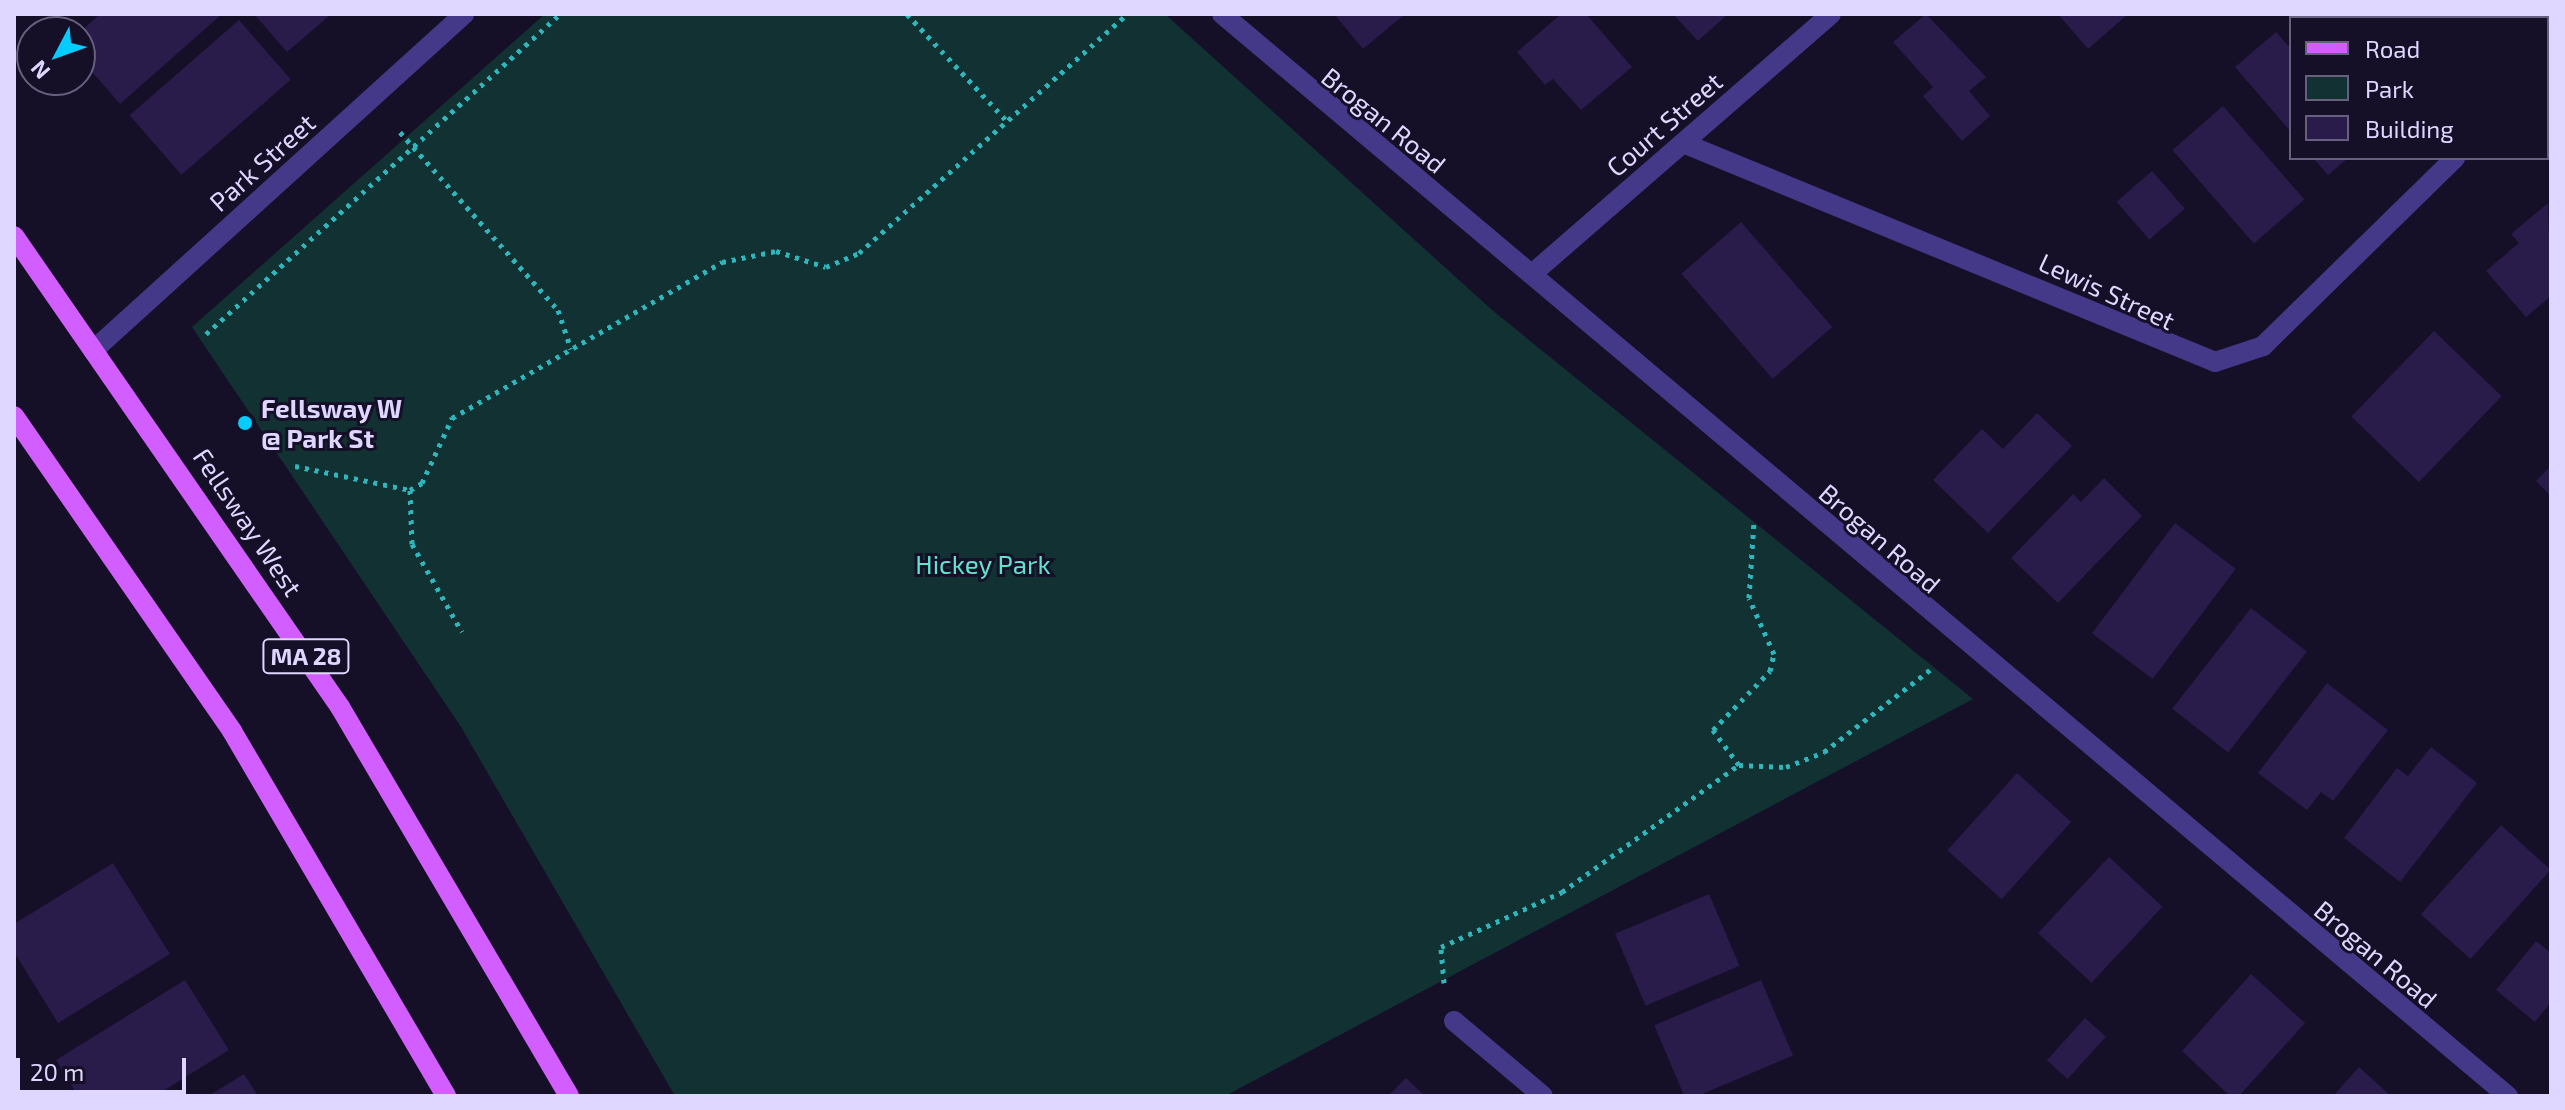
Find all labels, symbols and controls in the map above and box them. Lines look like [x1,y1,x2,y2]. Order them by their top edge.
north arrow [16,16,96,96]
legend [2289,16,2549,160]
text: Road [2365,34,2420,63]
text: N [24,56,54,85]
street label: Brogan Road [1316,61,1452,179]
street label: Court Street [1600,65,1728,183]
text: Park [2365,74,2414,103]
street label: Park Street [203,107,321,217]
text: Building [2365,114,2454,143]
street label: Lewis Street [2034,246,2180,336]
place label: Fellsway W @ Park St [261,392,403,454]
marker: Fellsway W @ Park St [236,414,254,432]
street label: Fellsway West [187,442,309,602]
street label: Brogan Road [1813,477,1947,599]
park label: Hickey Park [915,548,1051,580]
road number: MA 28 [262,636,350,676]
street label: Brogan Road [2308,894,2444,1014]
scale bar [20,1042,190,1092]
text: 20 m [30,1057,84,1086]

